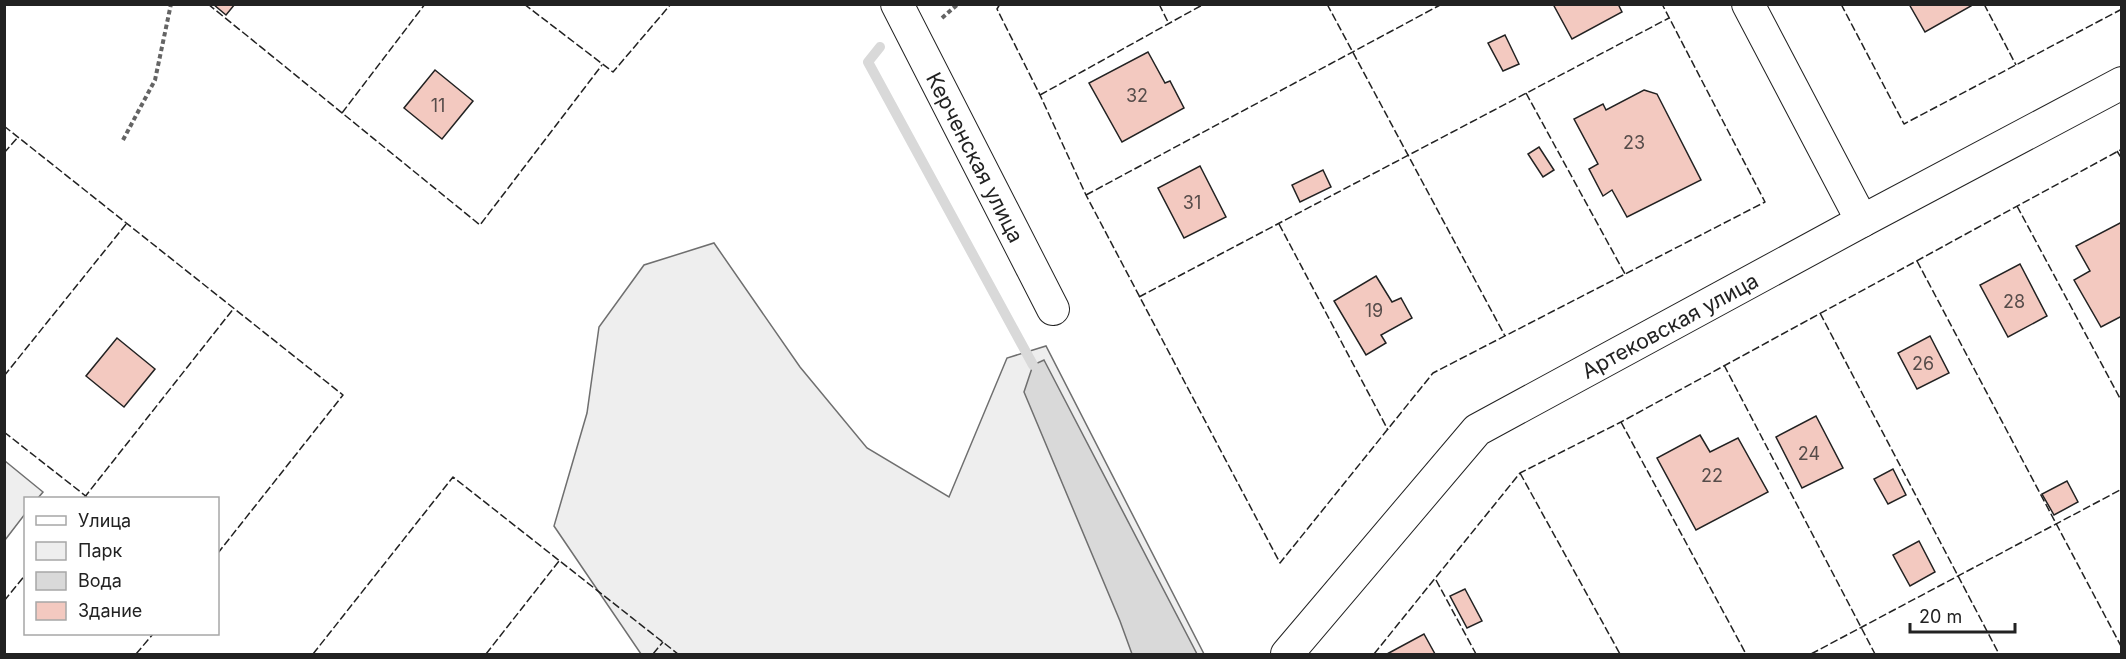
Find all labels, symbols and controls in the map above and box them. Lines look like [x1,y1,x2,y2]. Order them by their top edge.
street label: Керченская улица [921,68,1029,246]
house number: 32 [1126,85,1148,106]
house number: 11 [431,95,445,116]
house number: 23 [1623,132,1645,153]
house number: 31 [1183,192,1201,213]
street label: Артековская улица [1577,267,1762,383]
house number: 28 [2003,291,2025,312]
house number: 19 [1365,300,1383,321]
house number: 26 [1912,353,1934,374]
house number: 24 [1798,443,1820,464]
house number: 22 [1701,465,1723,486]
legend [24,497,219,635]
text: Улица [78,510,131,531]
text: Парк [78,540,123,561]
text: Вода [78,570,122,591]
scale bar [1910,596,2015,634]
text: Здание [78,600,142,621]
text: 20 m [1919,606,1962,627]

